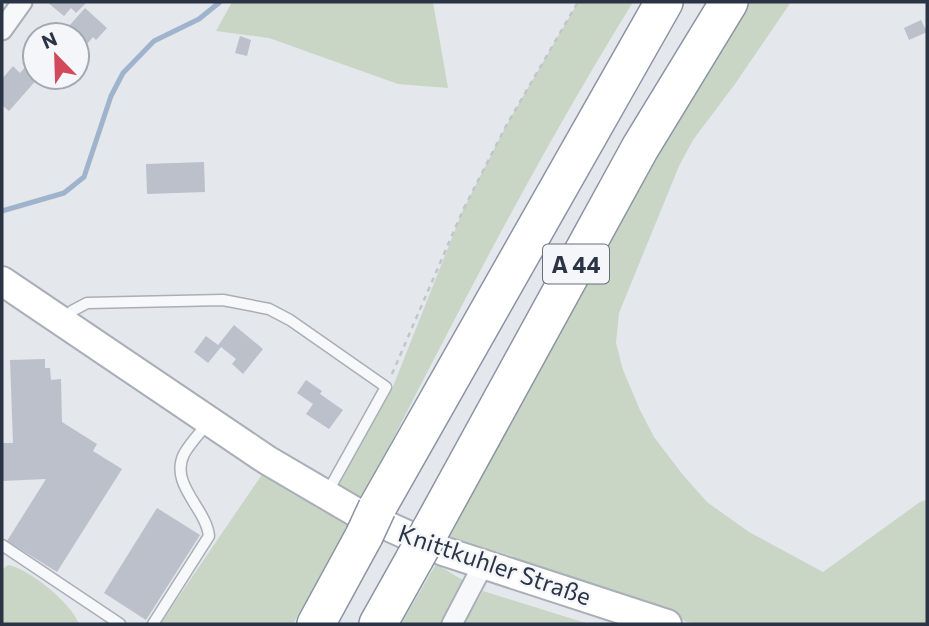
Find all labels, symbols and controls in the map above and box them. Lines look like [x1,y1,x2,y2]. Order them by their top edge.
north arrow [21,21,91,91]
text: N [38,27,60,53]
road number: A 44 [543,244,609,284]
street label: Knittkuhler Straße [395,517,595,611]

